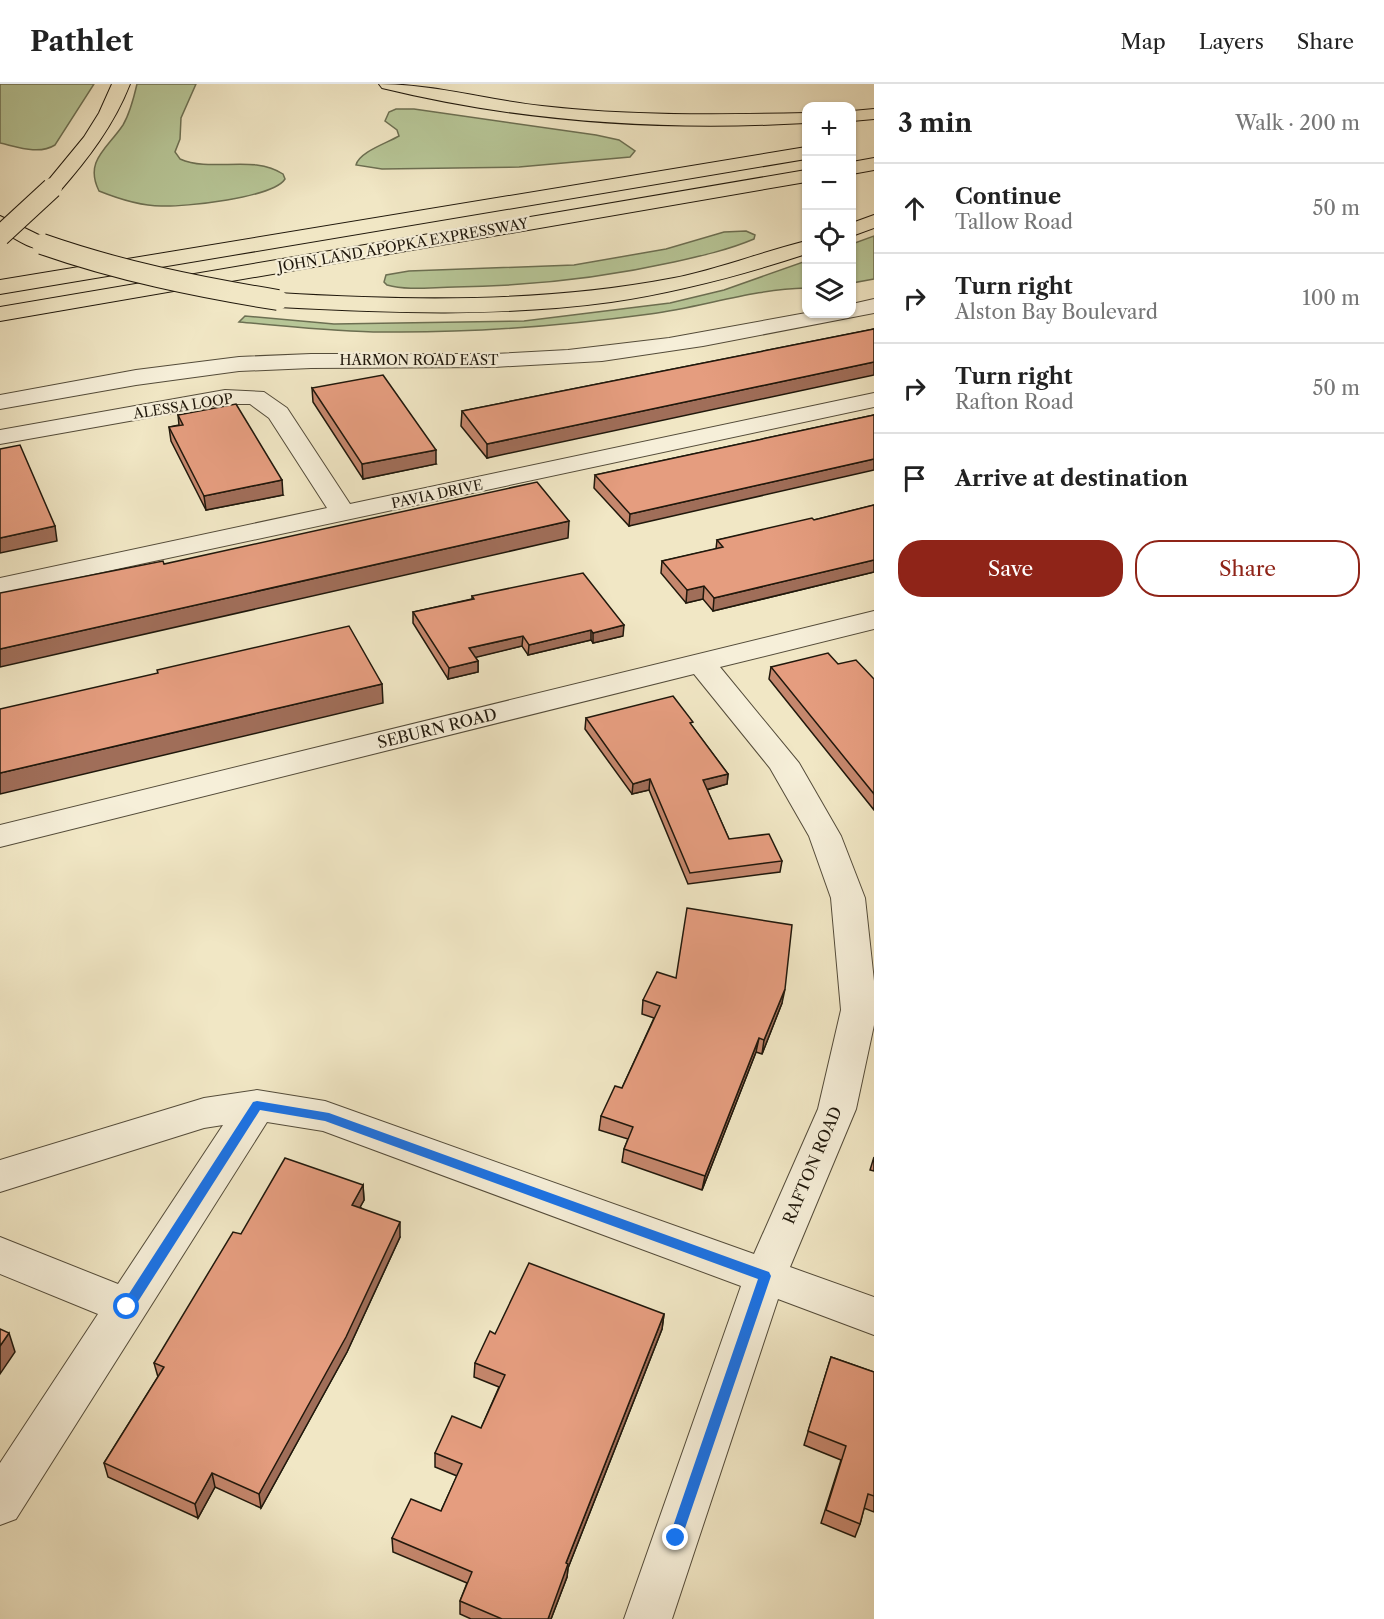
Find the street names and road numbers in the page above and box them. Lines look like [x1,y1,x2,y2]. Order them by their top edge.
street label: JOHN LAND APOPKA EXPRESSWAY [274,214,531,276]
street label: HARMON ROAD EAST [340,351,499,369]
street label: ALESSA LOOP [131,389,234,423]
street label: PAVIA DRIVE [390,476,484,512]
street label: SEBURN ROAD [375,703,499,753]
street label: RAFTON ROAD [778,1103,846,1227]

